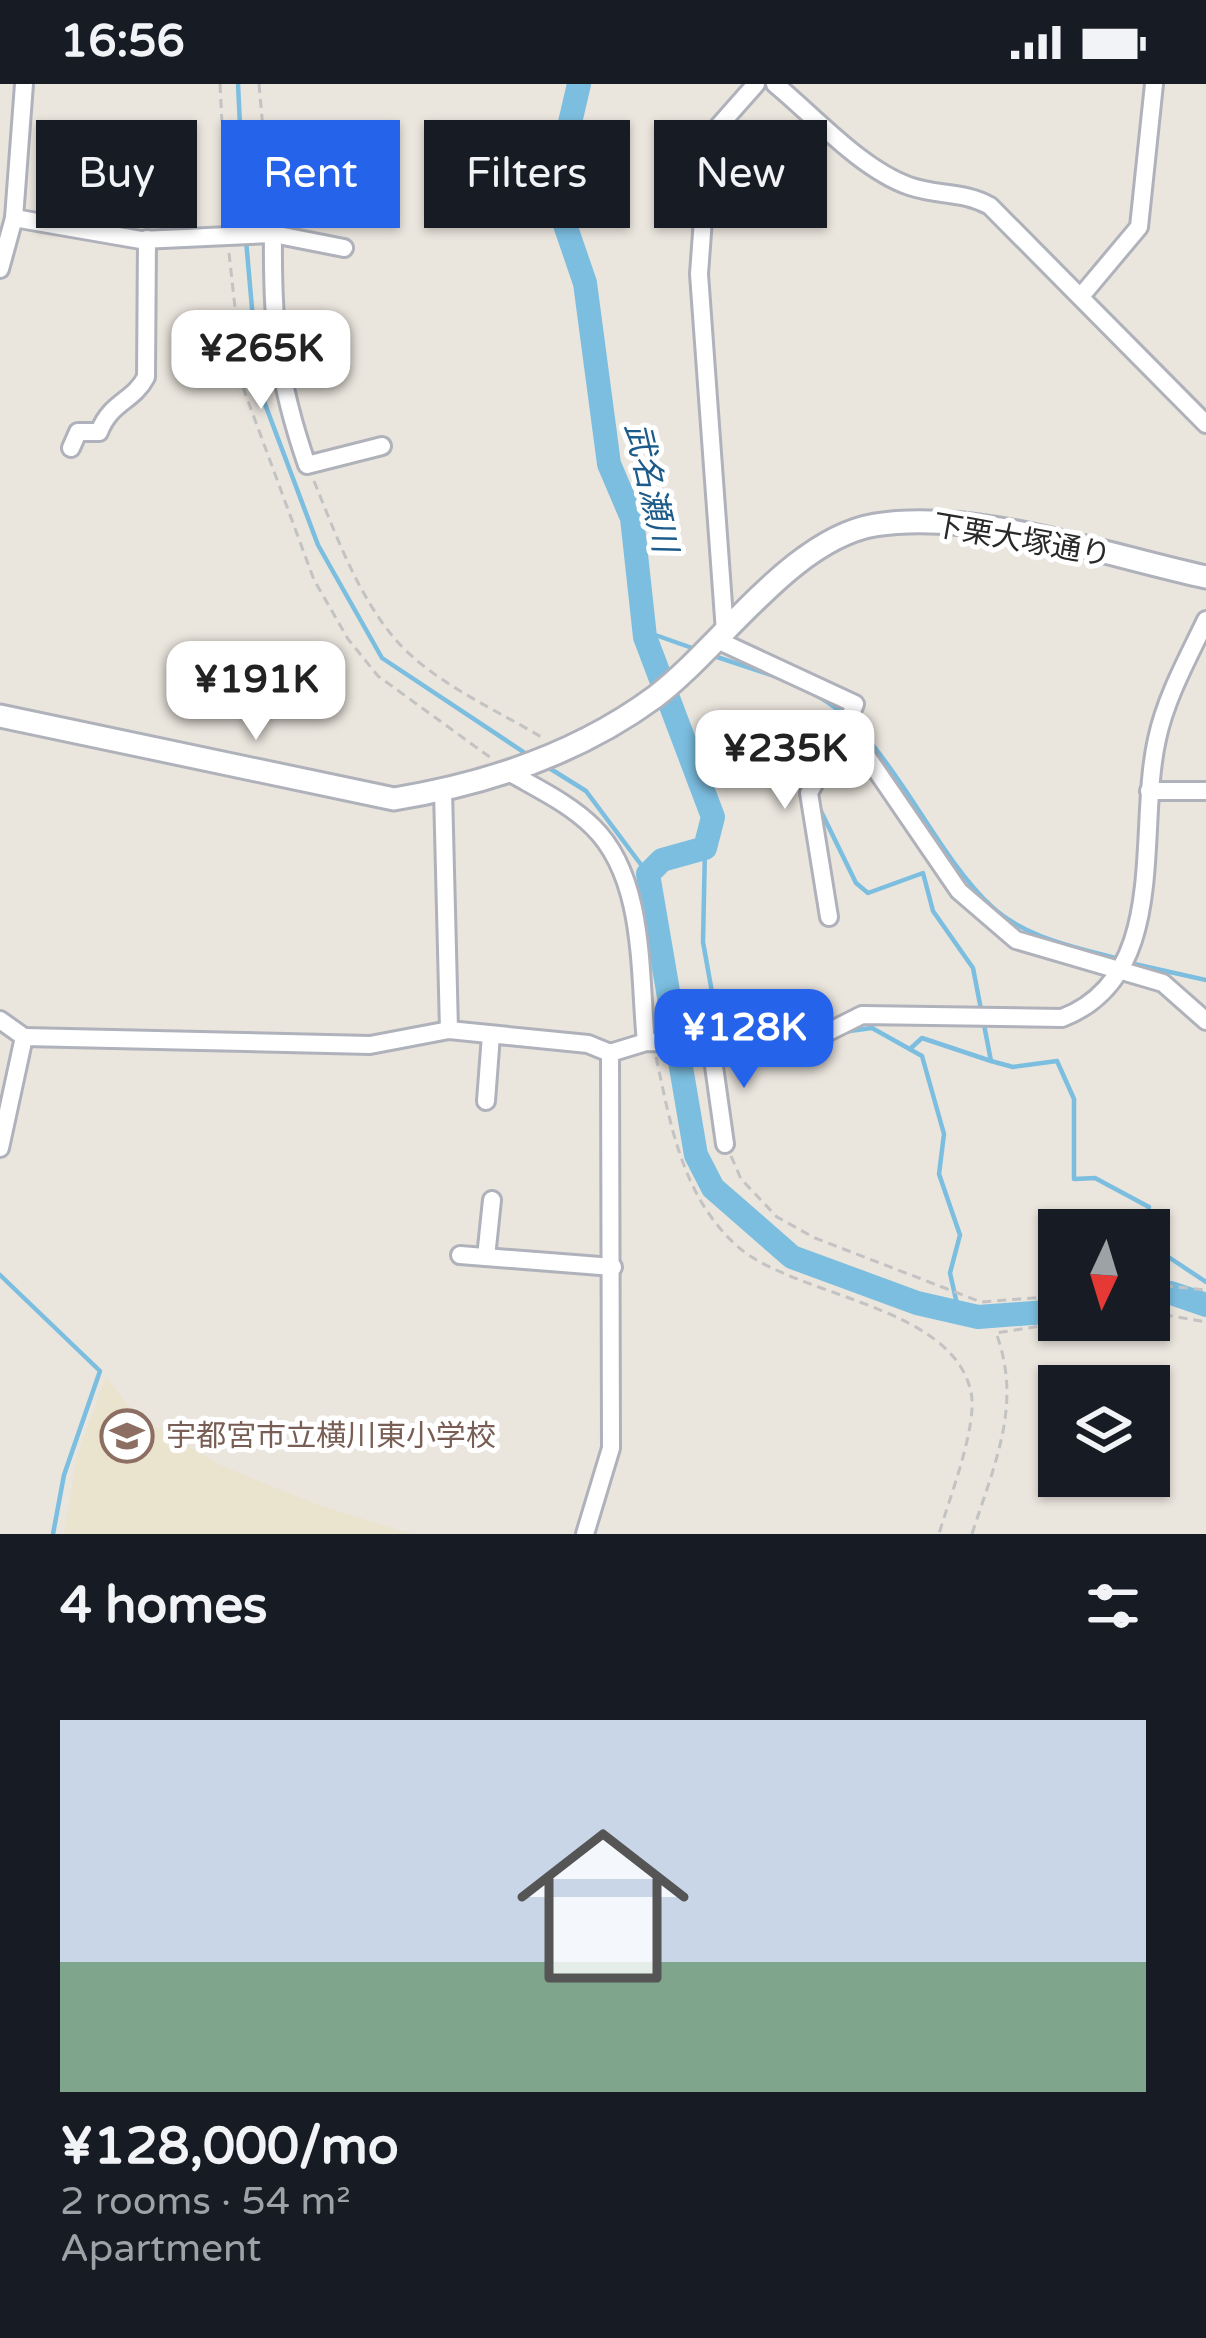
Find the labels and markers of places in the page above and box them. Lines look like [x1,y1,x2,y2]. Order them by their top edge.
pin: ¥265K [177,310,345,412]
pin: ¥191K [172,641,340,743]
pin: ¥235K [701,710,869,812]
pin: ¥128K [660,989,828,1091]
school or university icon: 宇都宮市立横川東小学校 [99,1408,155,1464]
place label: 宇都宮市立横川東小学校 [166,1418,496,1455]

